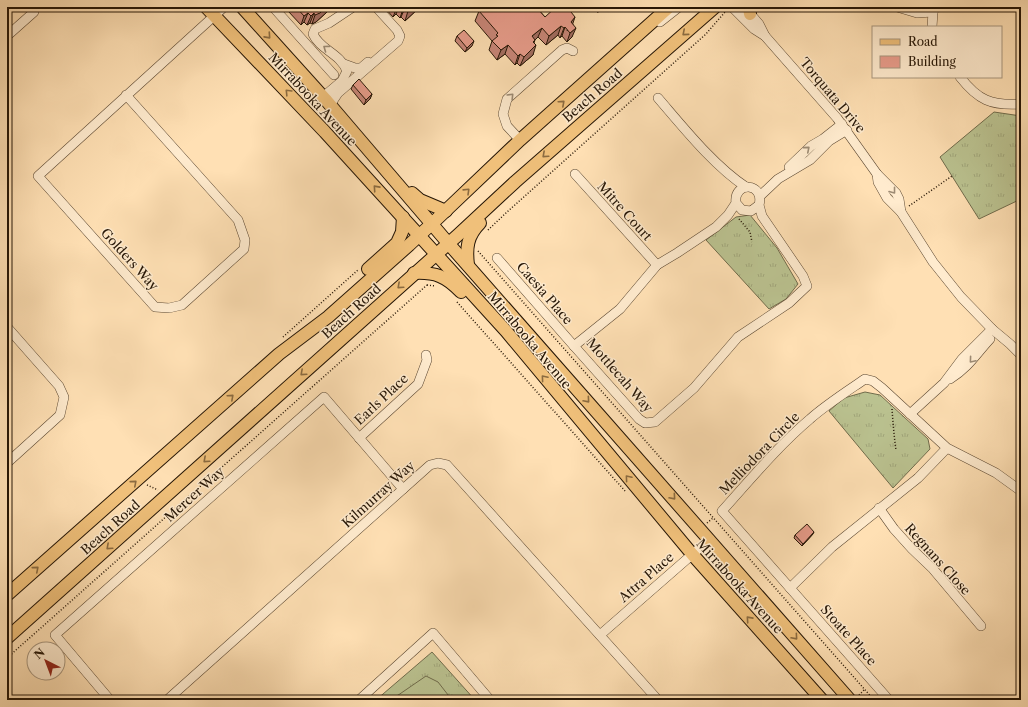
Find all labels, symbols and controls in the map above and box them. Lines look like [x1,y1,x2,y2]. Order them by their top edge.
legend [872,26,1002,78]
one-way arrow [683,28,690,35]
one-way arrow [264,31,271,39]
text: Road [908,34,938,49]
one-way arrow [324,46,331,53]
street label: Mirrabooka Avenue [266,49,360,149]
street label: Torquata Drive [797,54,869,136]
text: Building [908,54,956,69]
street label: Beach Road [559,65,625,125]
one-way arrow [286,90,293,97]
one-way arrow [506,93,514,101]
one-way arrow [557,100,564,107]
one-way arrow [803,147,810,154]
one-way arrow [543,150,550,157]
street label: Mitre Court [594,178,656,244]
one-way arrow [374,185,381,193]
one-way arrow [888,186,895,193]
one-way arrow [462,188,470,196]
street label: Golders Way [98,224,163,294]
street label: Caesia Place [514,259,576,327]
street label: Beach Road [318,280,384,342]
one-way arrow [397,282,404,289]
street label: Mirrabooka Avenue [485,288,575,392]
street label: Mottlecah Way [584,335,657,416]
one-way arrow [970,356,977,363]
one-way arrow [300,369,308,376]
street label: Earls Place [351,370,411,428]
one-way arrow [542,376,549,383]
one-way arrow [226,394,234,402]
one-way arrow [582,395,589,402]
street label: Melliodora Circle [716,408,802,498]
one-way arrow [203,455,211,463]
street label: Kilmurray Way [338,457,418,531]
street label: Mercer Way [161,463,228,525]
one-way arrow [625,475,632,482]
one-way arrow [129,481,137,488]
one-way arrow [668,492,676,500]
street label: Beach Road [77,496,143,558]
street label: Regnans Close [902,520,974,598]
street label: Mirrabooka Avenue [693,535,787,637]
one-way arrow [106,542,114,549]
street label: Attra Place [614,549,677,606]
one-way arrow [32,567,39,574]
street label: Stoate Place [818,601,880,669]
one-way arrow [747,616,754,623]
one-way arrow [791,632,798,640]
north arrow [26,641,66,681]
text: N [31,645,48,662]

